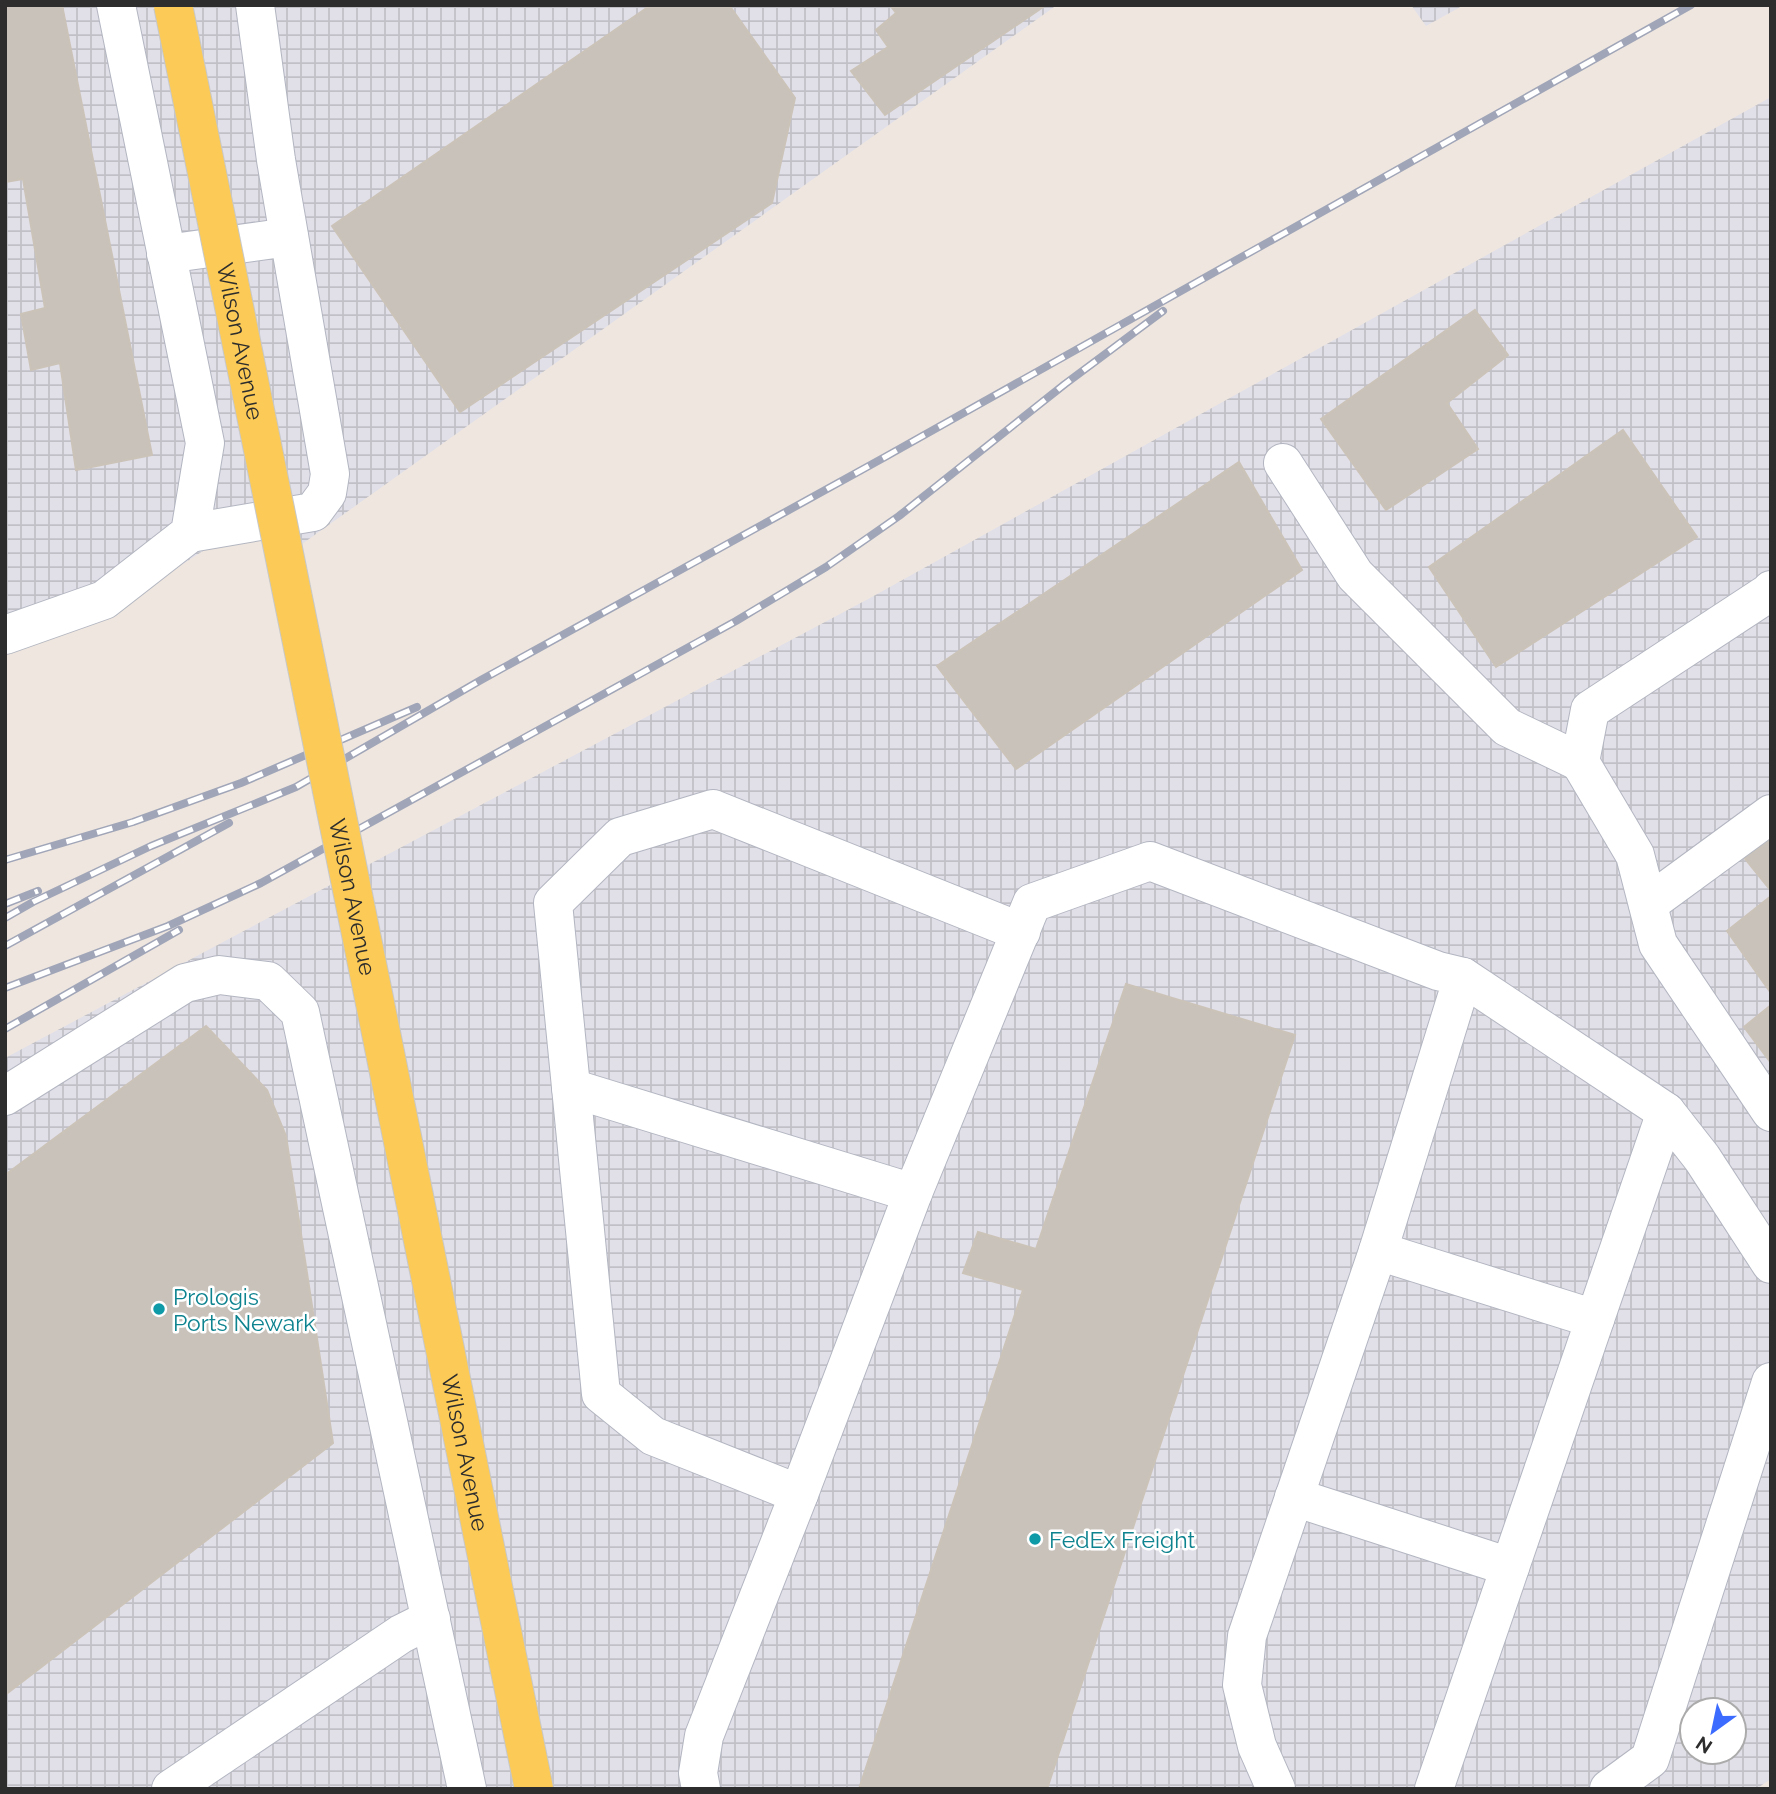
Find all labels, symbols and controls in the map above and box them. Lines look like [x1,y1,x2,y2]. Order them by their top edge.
street label: Wilson Avenue [212,260,270,422]
street label: Wilson Avenue [324,816,383,978]
place label: Prologis Ports Newark [173,1283,315,1336]
marker: Prologis Ports Newark [151,1301,167,1317]
street label: Wilson Avenue [437,1372,495,1534]
place label: FedEx Freight [1049,1526,1195,1553]
marker: FedEx Freight [1027,1531,1043,1547]
north arrow [1678,1696,1748,1766]
text: N [1692,1732,1716,1758]

